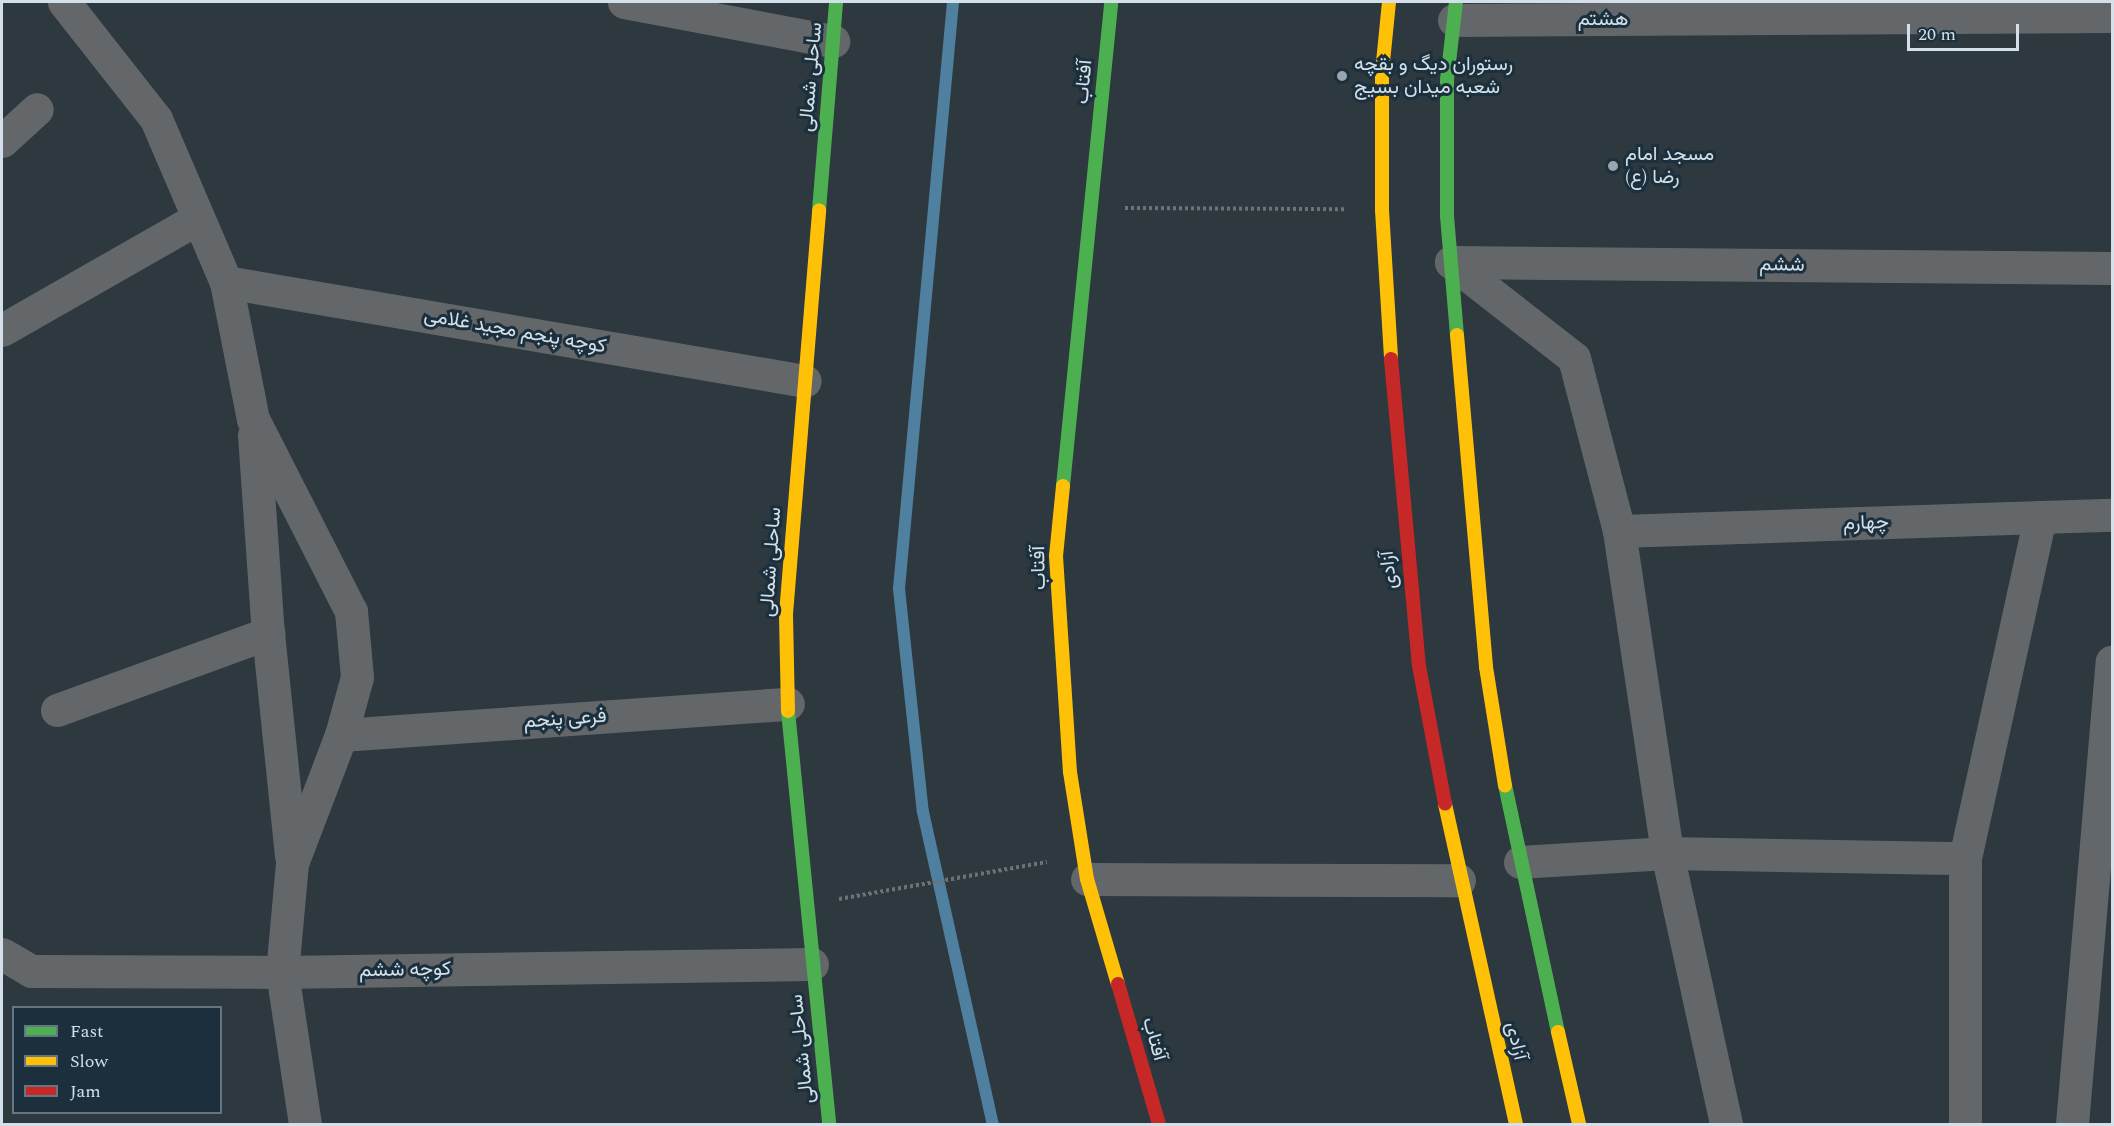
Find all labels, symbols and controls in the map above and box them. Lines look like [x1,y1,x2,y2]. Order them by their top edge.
street label: هشتم [1578,7,1628,31]
scale bar [1910,12,2022,50]
street label: ساحلی شمالی [794,21,828,133]
text: 20 m [1918,21,1956,48]
place label: رستوران دیگ و بقچه شعبه میدان بسیج [1354,52,1513,99]
street label: آفتاب [1070,59,1098,105]
marker: رستوران دیگ و بقچه شعبه میدان بسیج [1335,69,1349,83]
place label: مسجد امام رضا (ع) [1625,142,1714,189]
marker: مسجد امام رضا (ع) [1606,159,1620,173]
street label: ششم [1759,253,1805,277]
street label: کوچه پنجم مجید غلامی [422,303,608,359]
street label: ساحلی شمالی [755,506,787,618]
street label: چهارم [1843,510,1889,536]
street label: آفتاب [1027,546,1051,590]
street label: آزادی [1375,550,1403,590]
street label: فرعی پنجم [523,704,607,734]
street label: کوچه ششم [359,957,451,983]
street label: ساحلی شمالی [784,993,820,1105]
legend [12,1006,222,1114]
street label: آفتاب [1136,1014,1172,1064]
text: Fast [70,1018,103,1045]
street label: آزادی [1500,1020,1532,1062]
text: Slow [70,1048,108,1075]
text: Jam [70,1078,101,1105]

